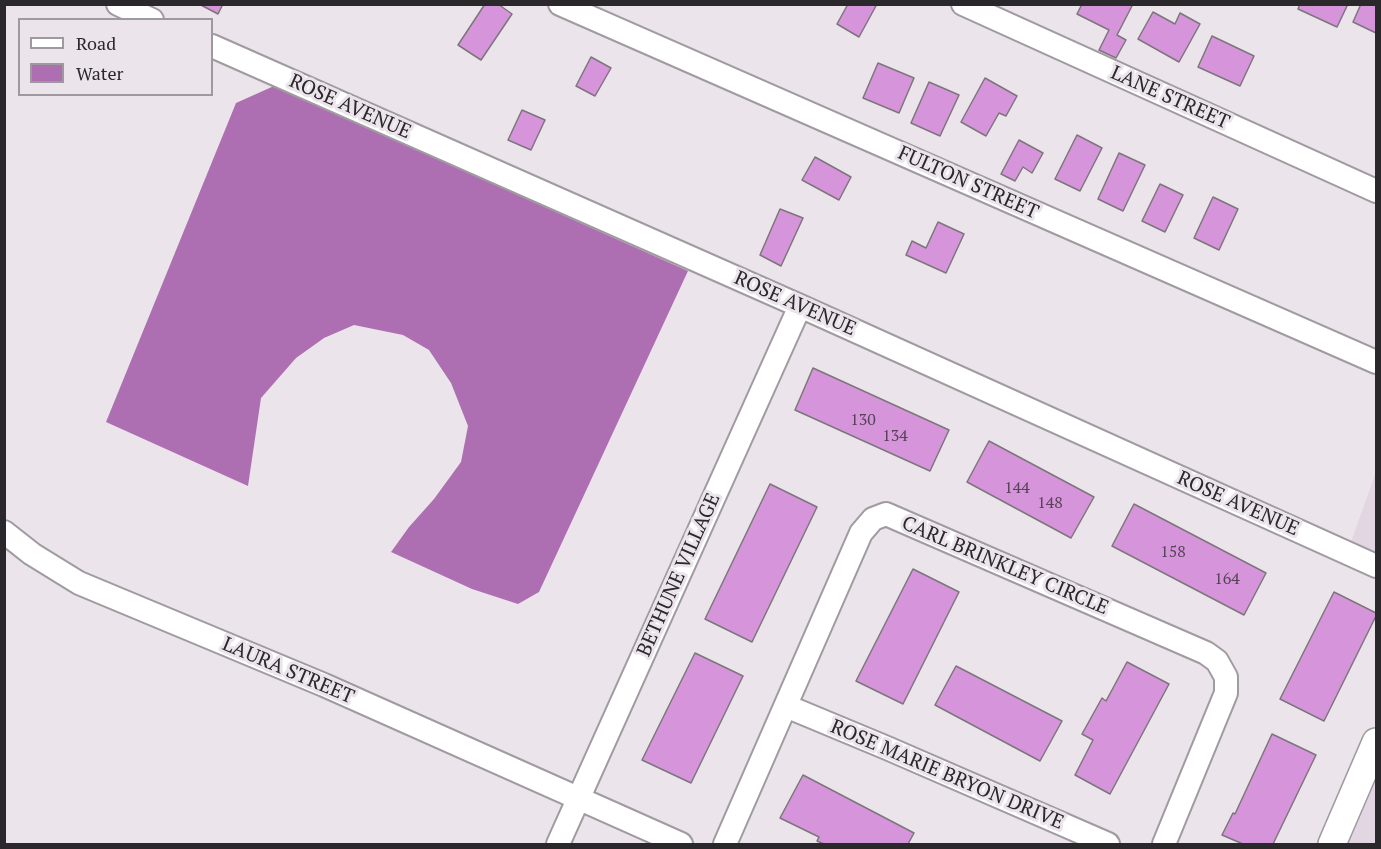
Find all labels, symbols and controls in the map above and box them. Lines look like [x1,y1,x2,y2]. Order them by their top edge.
legend [18,18,213,96]
text: Road [76,31,116,55]
text: Water [76,61,123,85]
street label: LANE STREET [1107,61,1233,135]
street label: ROSE AVENUE [285,69,415,145]
street label: FULTON STREET [894,141,1042,225]
street label: ROSE AVENUE [730,266,860,342]
house number: 130 [850,410,876,430]
house number: 134 [882,426,908,446]
street label: ROSE AVENUE [1173,466,1303,542]
house number: 144 [1004,478,1030,498]
street label: BETHUNE VILLAGE [632,490,726,660]
house number: 148 [1037,493,1063,513]
street label: CARL BRINKLEY CIRCLE [898,512,1112,620]
house number: 158 [1160,542,1186,562]
house number: 164 [1214,569,1240,589]
street label: LAURA STREET [218,632,358,710]
street label: ROSE MARIE BRYON DRIVE [827,715,1067,835]

